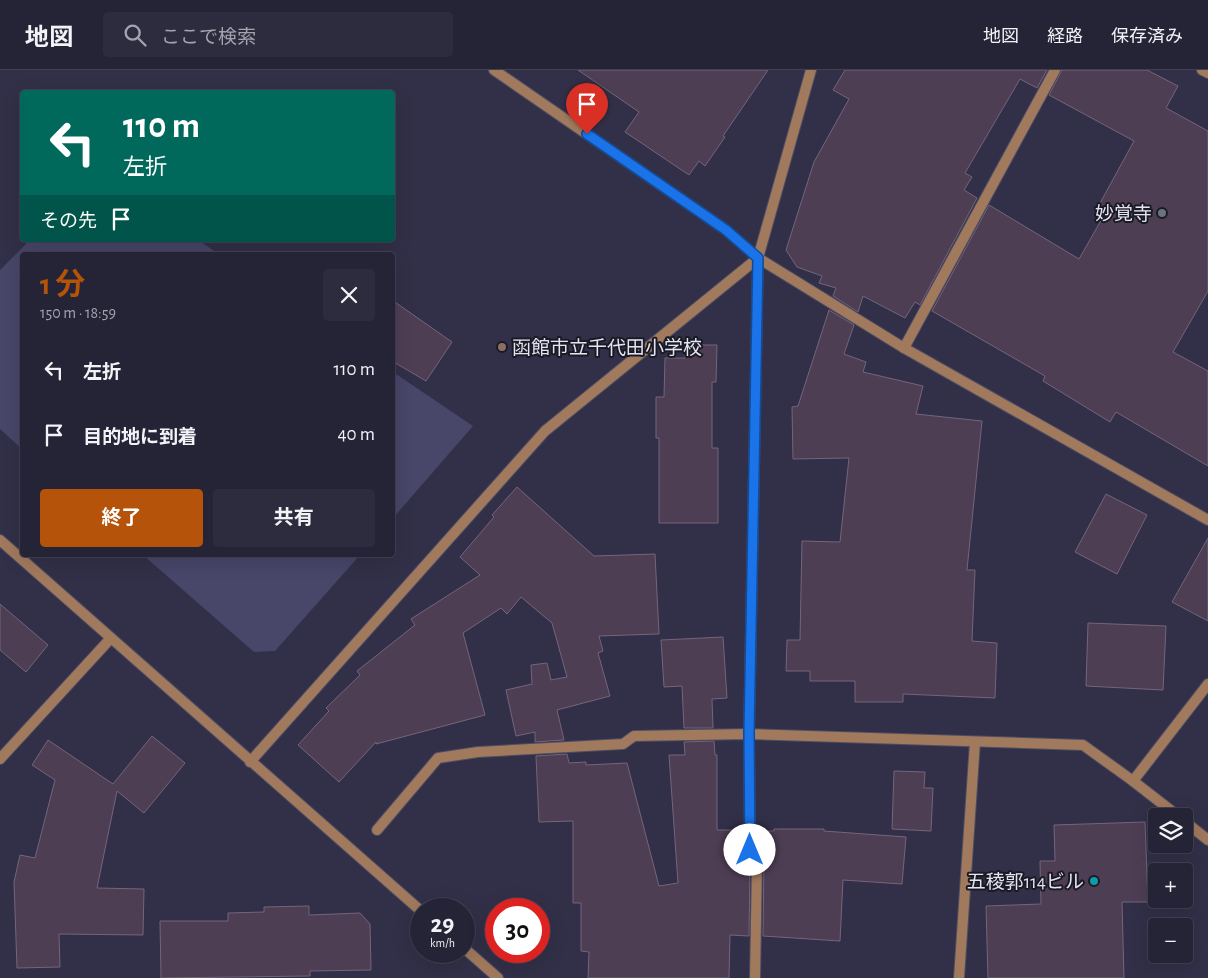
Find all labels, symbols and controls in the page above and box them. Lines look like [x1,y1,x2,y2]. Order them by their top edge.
search box [103,12,453,57]
icon: search [121,21,149,49]
text: 地図 [25,26,73,50]
text: ここで検索 [161,28,256,47]
text: 地図 [983,28,1019,46]
text: 経路 [1047,28,1083,46]
text: 保存済み [1111,28,1183,46]
pin [566,83,608,134]
icon: arrive [573,90,601,118]
text: 110 m [123,109,200,144]
icon: left [40,110,105,175]
text: 左折 [123,156,167,178]
place label: 妙覚寺 [1095,204,1152,224]
icon: arrive [107,205,135,233]
marker: 妙覚寺 [1156,207,1168,219]
text: その先 [40,212,97,231]
button: close [323,269,375,321]
text: 1 分 [40,270,85,300]
text: 150 m · 18:59 [40,305,116,321]
place label: 函館市立千代田小学校 [512,337,702,358]
marker: 函館市立千代田小学校 [496,341,508,353]
icon: left [40,356,68,384]
text: 110 m [334,360,375,379]
text: 左折 [83,363,121,382]
icon: arrive [40,421,68,449]
text: 40 m [337,425,375,444]
text: 目的地に到着 [83,428,197,447]
button: 終了 [40,489,203,547]
button: 共有 [213,489,375,547]
map controls [1148,808,1193,963]
button: layers [1148,808,1193,853]
position arrow [723,823,775,875]
button: + [1148,863,1193,908]
place label: 五稜郭114ビル [967,872,1084,892]
marker: 五稜郭114ビル [1088,875,1100,887]
speed limit sign: 30 [485,898,550,963]
text: 29 [431,912,454,937]
button: − [1148,918,1193,963]
text: km/h [430,937,455,949]

